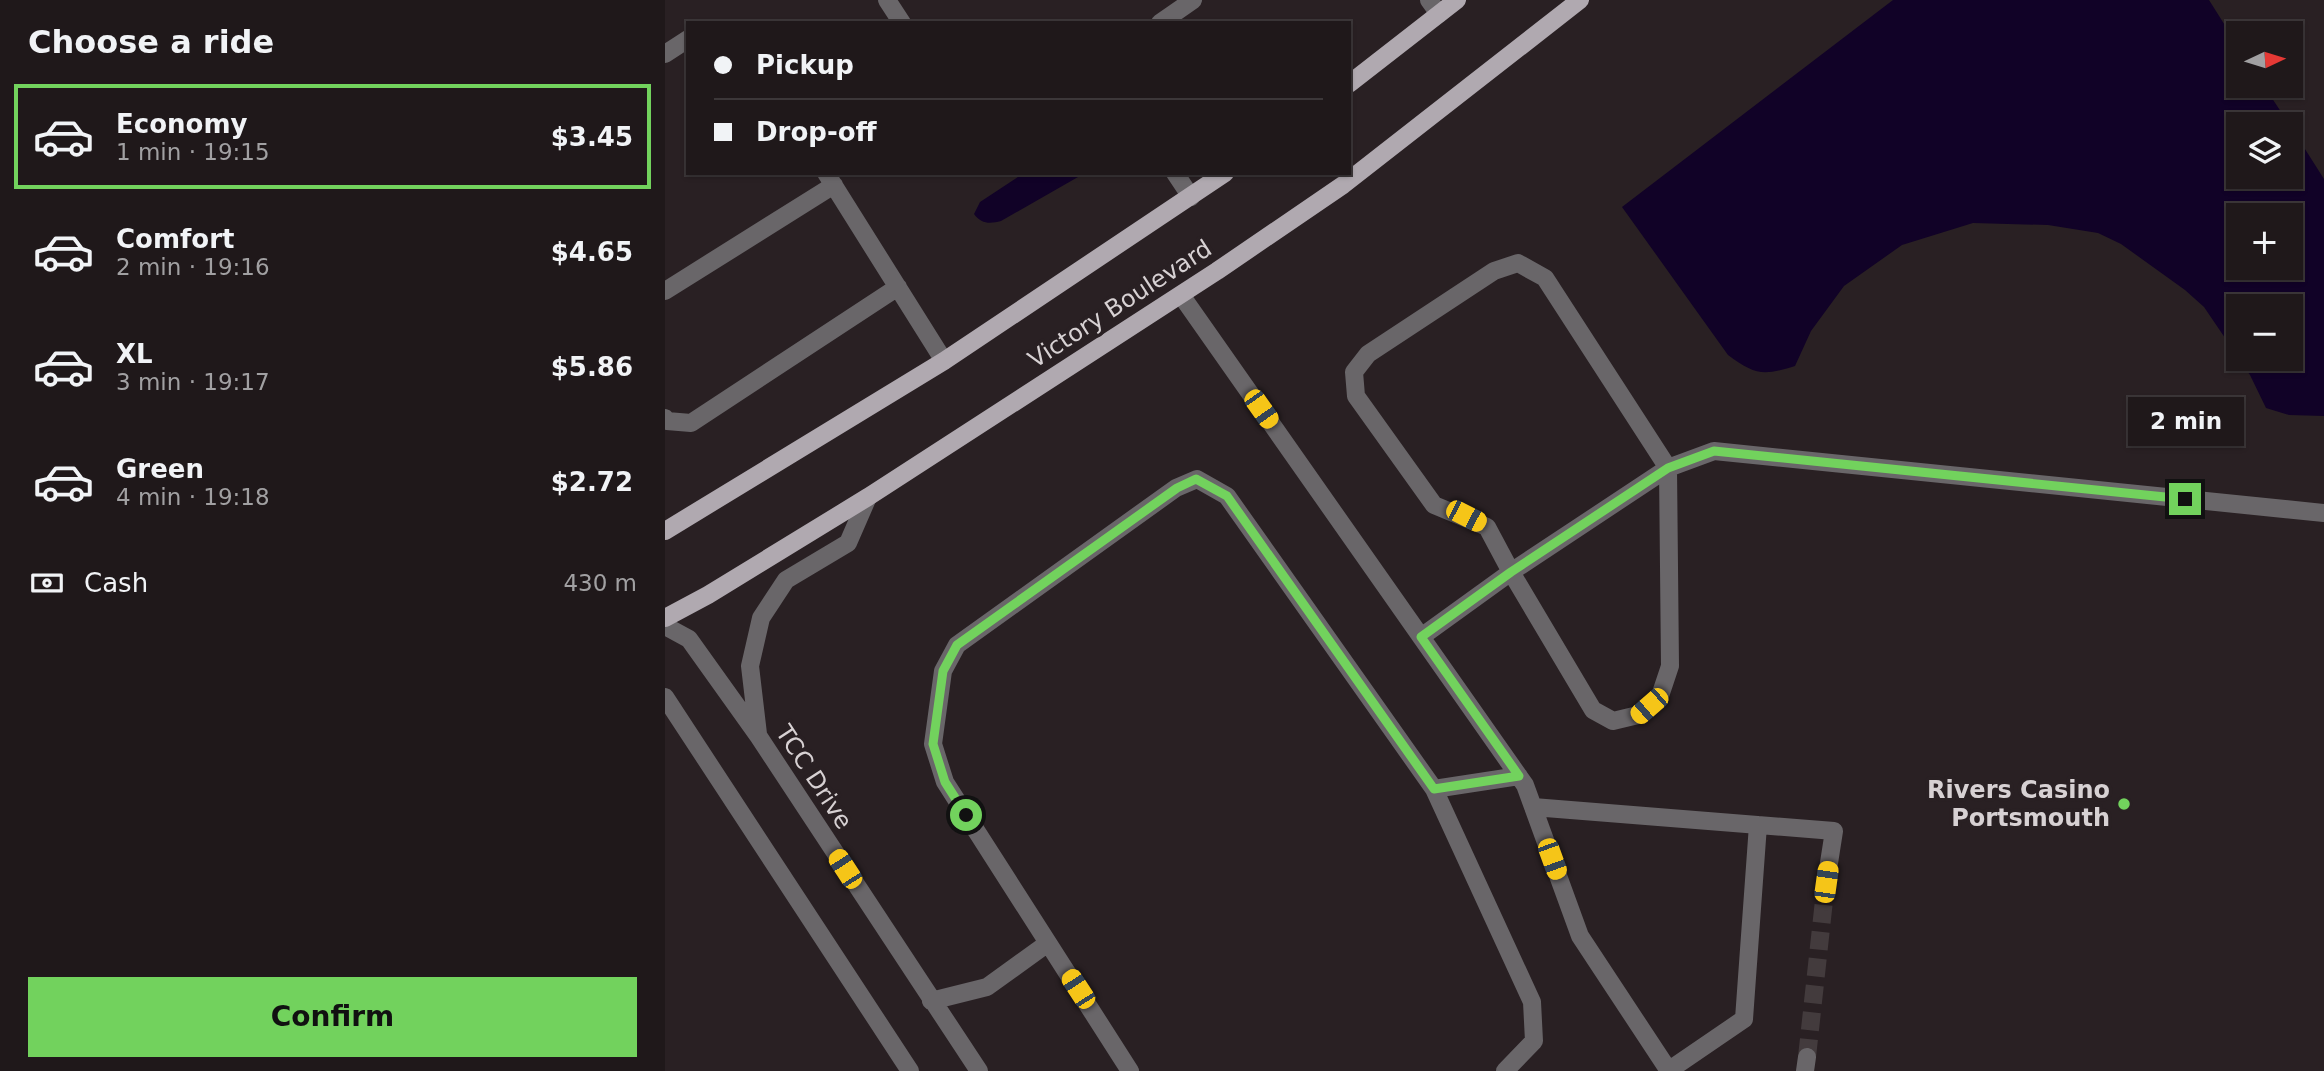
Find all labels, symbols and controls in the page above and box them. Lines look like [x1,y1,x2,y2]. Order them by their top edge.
north arrow [2226,21,2303,98]
map controls [2226,21,2303,371]
text: Choose a ride [28,23,274,61]
text: Pickup [756,50,854,80]
icon: car [32,105,95,168]
text: Economy [116,109,247,139]
button: layers [2226,112,2303,189]
text: Drop-off [756,117,877,147]
text: $3.45 [551,122,633,152]
text: 1 min · 19:15 [116,139,270,165]
button: + [2226,203,2303,280]
icon: car [32,220,95,283]
text: Comfort [116,224,234,254]
street label: Victory Boulevard [1023,234,1217,374]
text: $4.65 [551,237,633,267]
text: 2 min · 19:16 [116,254,270,280]
button: − [2226,294,2303,371]
icon: car [32,335,95,398]
text: XL [116,339,153,369]
text: $5.86 [551,352,633,382]
text: 3 min · 19:17 [116,369,270,395]
car [1241,386,1282,432]
callout: 2 min [2127,398,2243,447]
text: 2 min [2150,408,2222,434]
icon: car [32,450,95,513]
text: Green [116,454,204,484]
text: $2.72 [551,467,633,497]
route end [2169,483,2201,515]
text: 4 min · 19:18 [116,484,270,510]
car [1443,497,1490,535]
icon: cash [28,564,66,602]
text: Cash [84,568,148,598]
text: 430 m [563,570,637,596]
car [1627,684,1672,728]
street label: TCC Drive [769,719,858,834]
place label: Rivers Casino Portsmouth [1927,776,2110,832]
marker: Rivers Casino Portsmouth [2116,796,2132,812]
route start [950,799,982,831]
car [1535,836,1570,882]
car [825,846,866,892]
car [1813,860,1840,904]
car [1058,966,1099,1012]
button: Confirm [28,977,637,1057]

